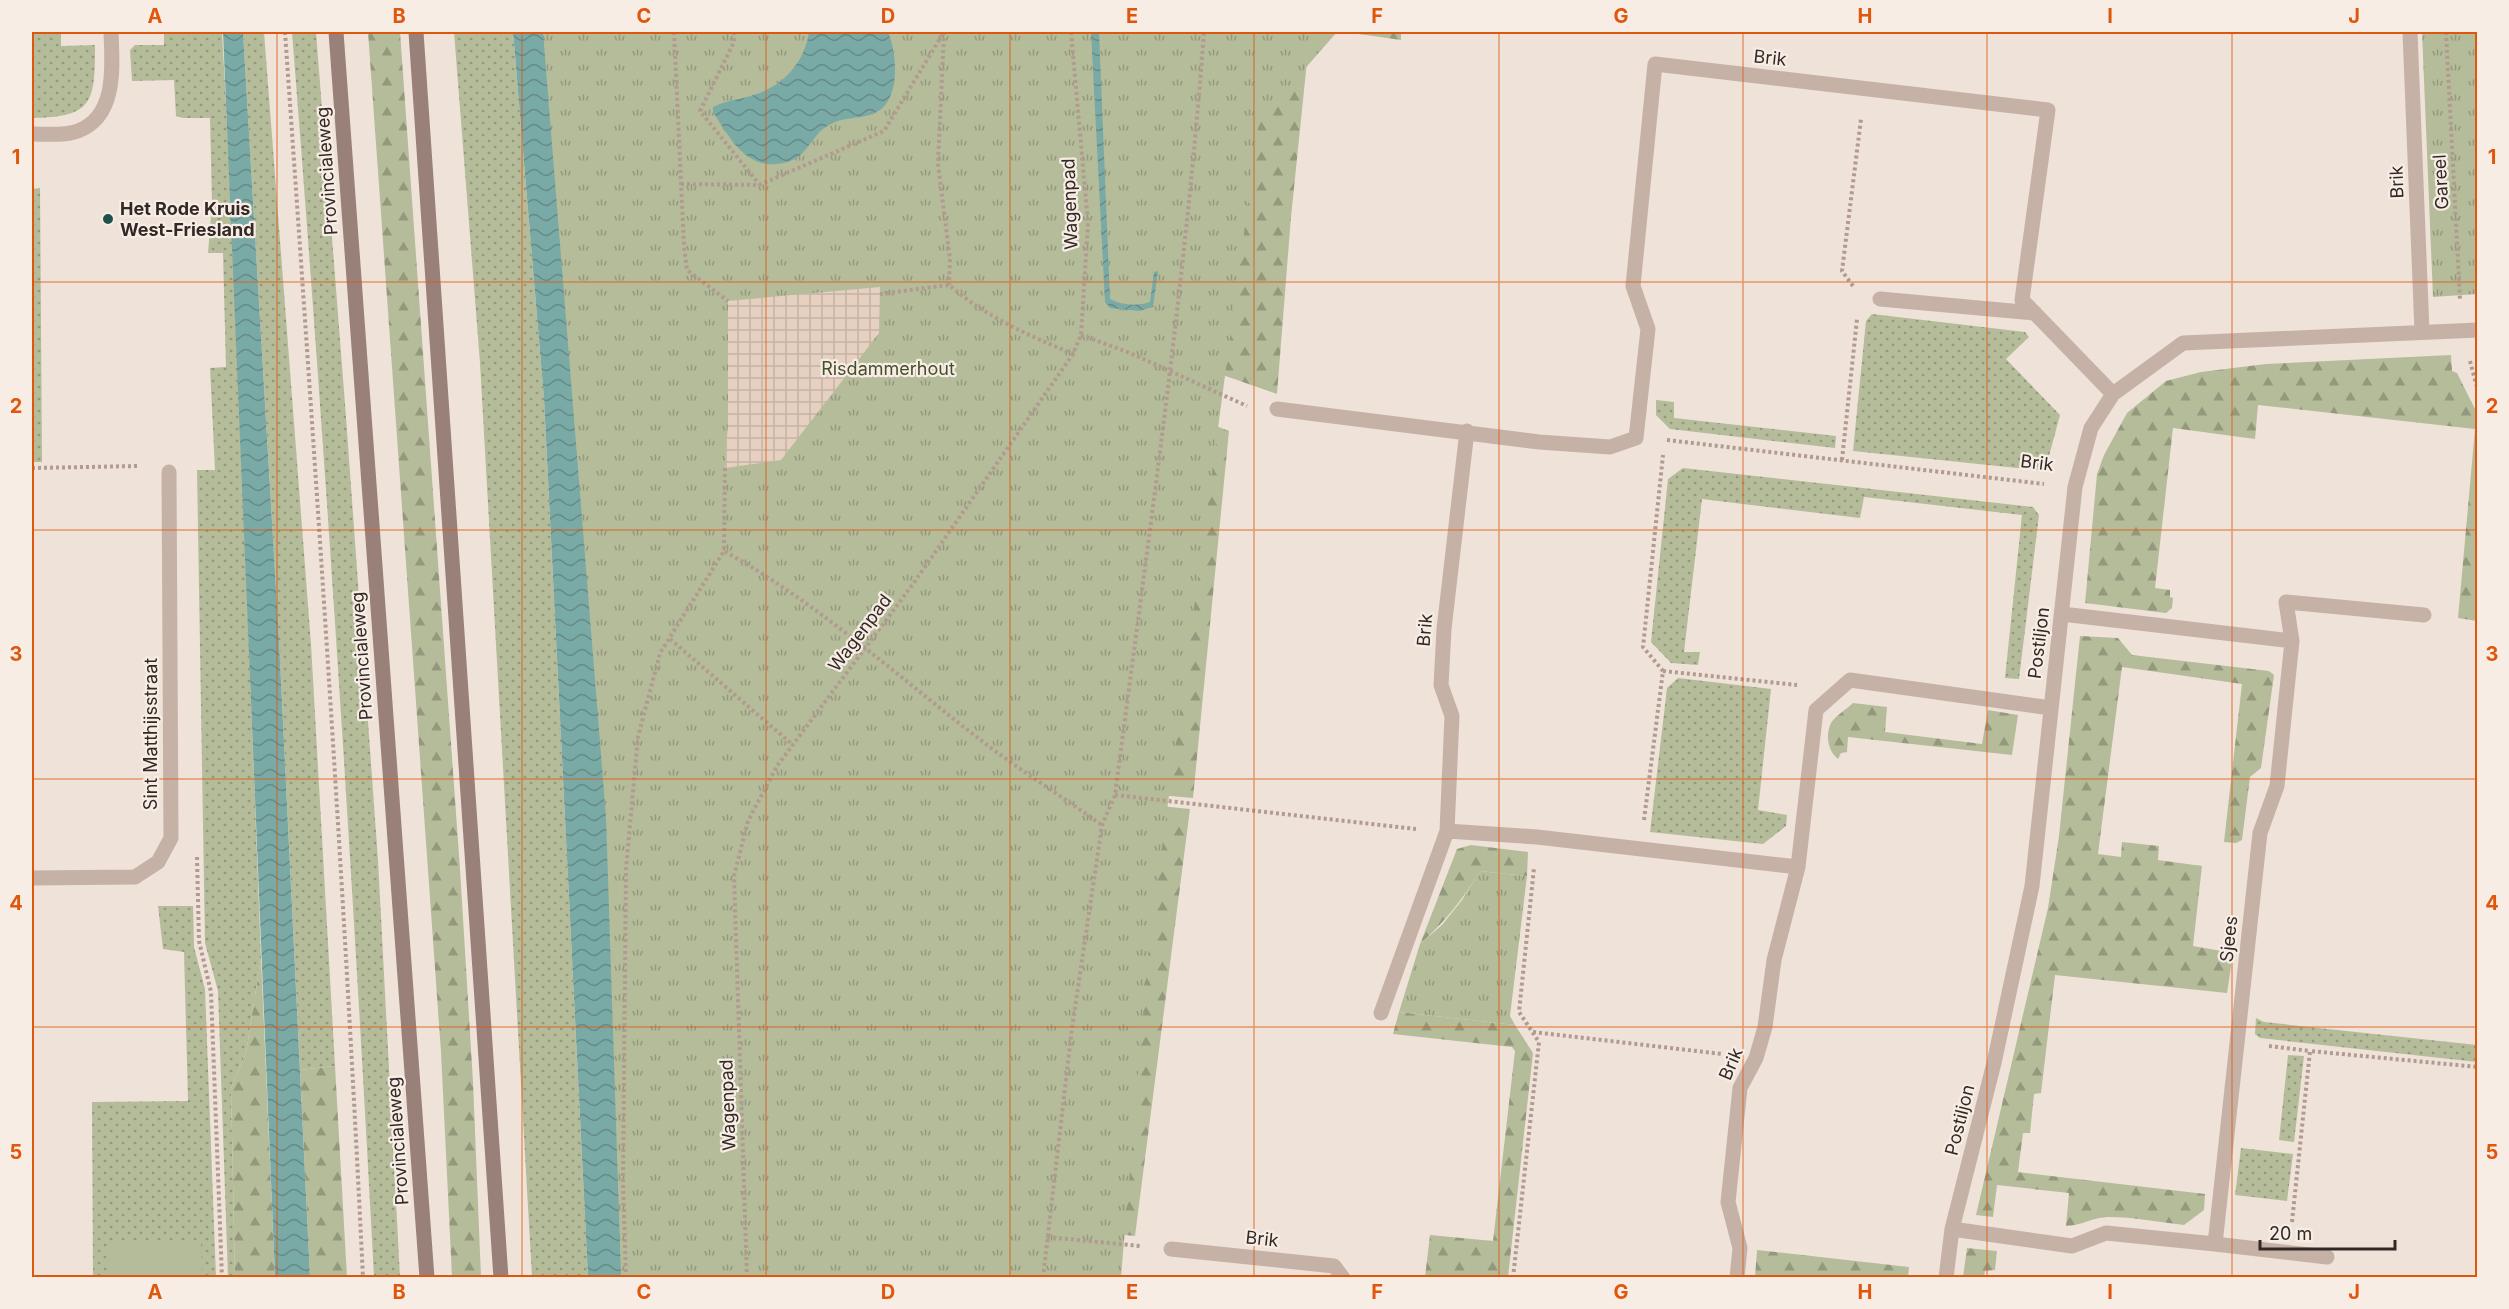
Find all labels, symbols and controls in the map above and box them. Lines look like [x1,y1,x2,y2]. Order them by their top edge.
text: A [148,4,163,28]
text: B [392,4,406,28]
text: C [637,4,651,28]
text: D [881,4,895,28]
text: E [1126,4,1138,28]
text: F [1371,4,1383,28]
text: G [1613,4,1629,28]
text: H [1858,4,1872,28]
text: I [2107,4,2113,28]
text: J [2348,4,2360,28]
street label: Brik [1753,45,1788,70]
street label: Provincialeweg [312,106,341,236]
text: 1 [12,145,20,169]
text: 1 [2488,145,2496,169]
street label: Gareel [2429,154,2452,210]
street label: Wagenpad [1057,158,1082,250]
street label: Brik [2385,165,2408,199]
place label: Het Rode Kruis West-Friesland [120,198,255,240]
marker: Het Rode Kruis West-Friesland [101,212,115,226]
park label: Risdammerhout [821,358,955,379]
text: 2 [10,394,22,418]
text: 2 [2486,394,2498,418]
street label: Brik [2019,450,2055,475]
street label: Wagenpad [824,590,896,676]
street label: Provincialeweg [347,591,376,721]
street label: Postiljon [2024,606,2053,680]
street label: Brik [1413,612,1436,647]
text: 3 [10,642,22,666]
text: 3 [2486,642,2498,666]
street label: Sint Matthijsstraat [140,658,161,810]
text: 4 [9,891,23,915]
text: 4 [2485,891,2499,915]
street label: Sjees [2216,915,2241,963]
street label: Brik [1714,1044,1747,1083]
street label: Wagenpad [715,1059,740,1151]
street label: Provincialeweg [383,1076,412,1206]
street label: Postiljon [1941,1082,1978,1157]
text: 5 [10,1140,22,1164]
text: 5 [2486,1140,2498,1164]
scale bar [2260,1213,2395,1251]
text: 20 m [2269,1223,2312,1244]
street label: Brik [1245,1226,1280,1251]
text: A [148,1280,163,1304]
text: B [392,1280,406,1304]
text: C [637,1280,651,1304]
text: D [881,1280,895,1304]
text: E [1126,1280,1138,1304]
text: F [1371,1280,1383,1304]
text: G [1613,1280,1629,1304]
text: H [1858,1280,1872,1304]
text: I [2107,1280,2113,1304]
text: J [2348,1280,2360,1304]

